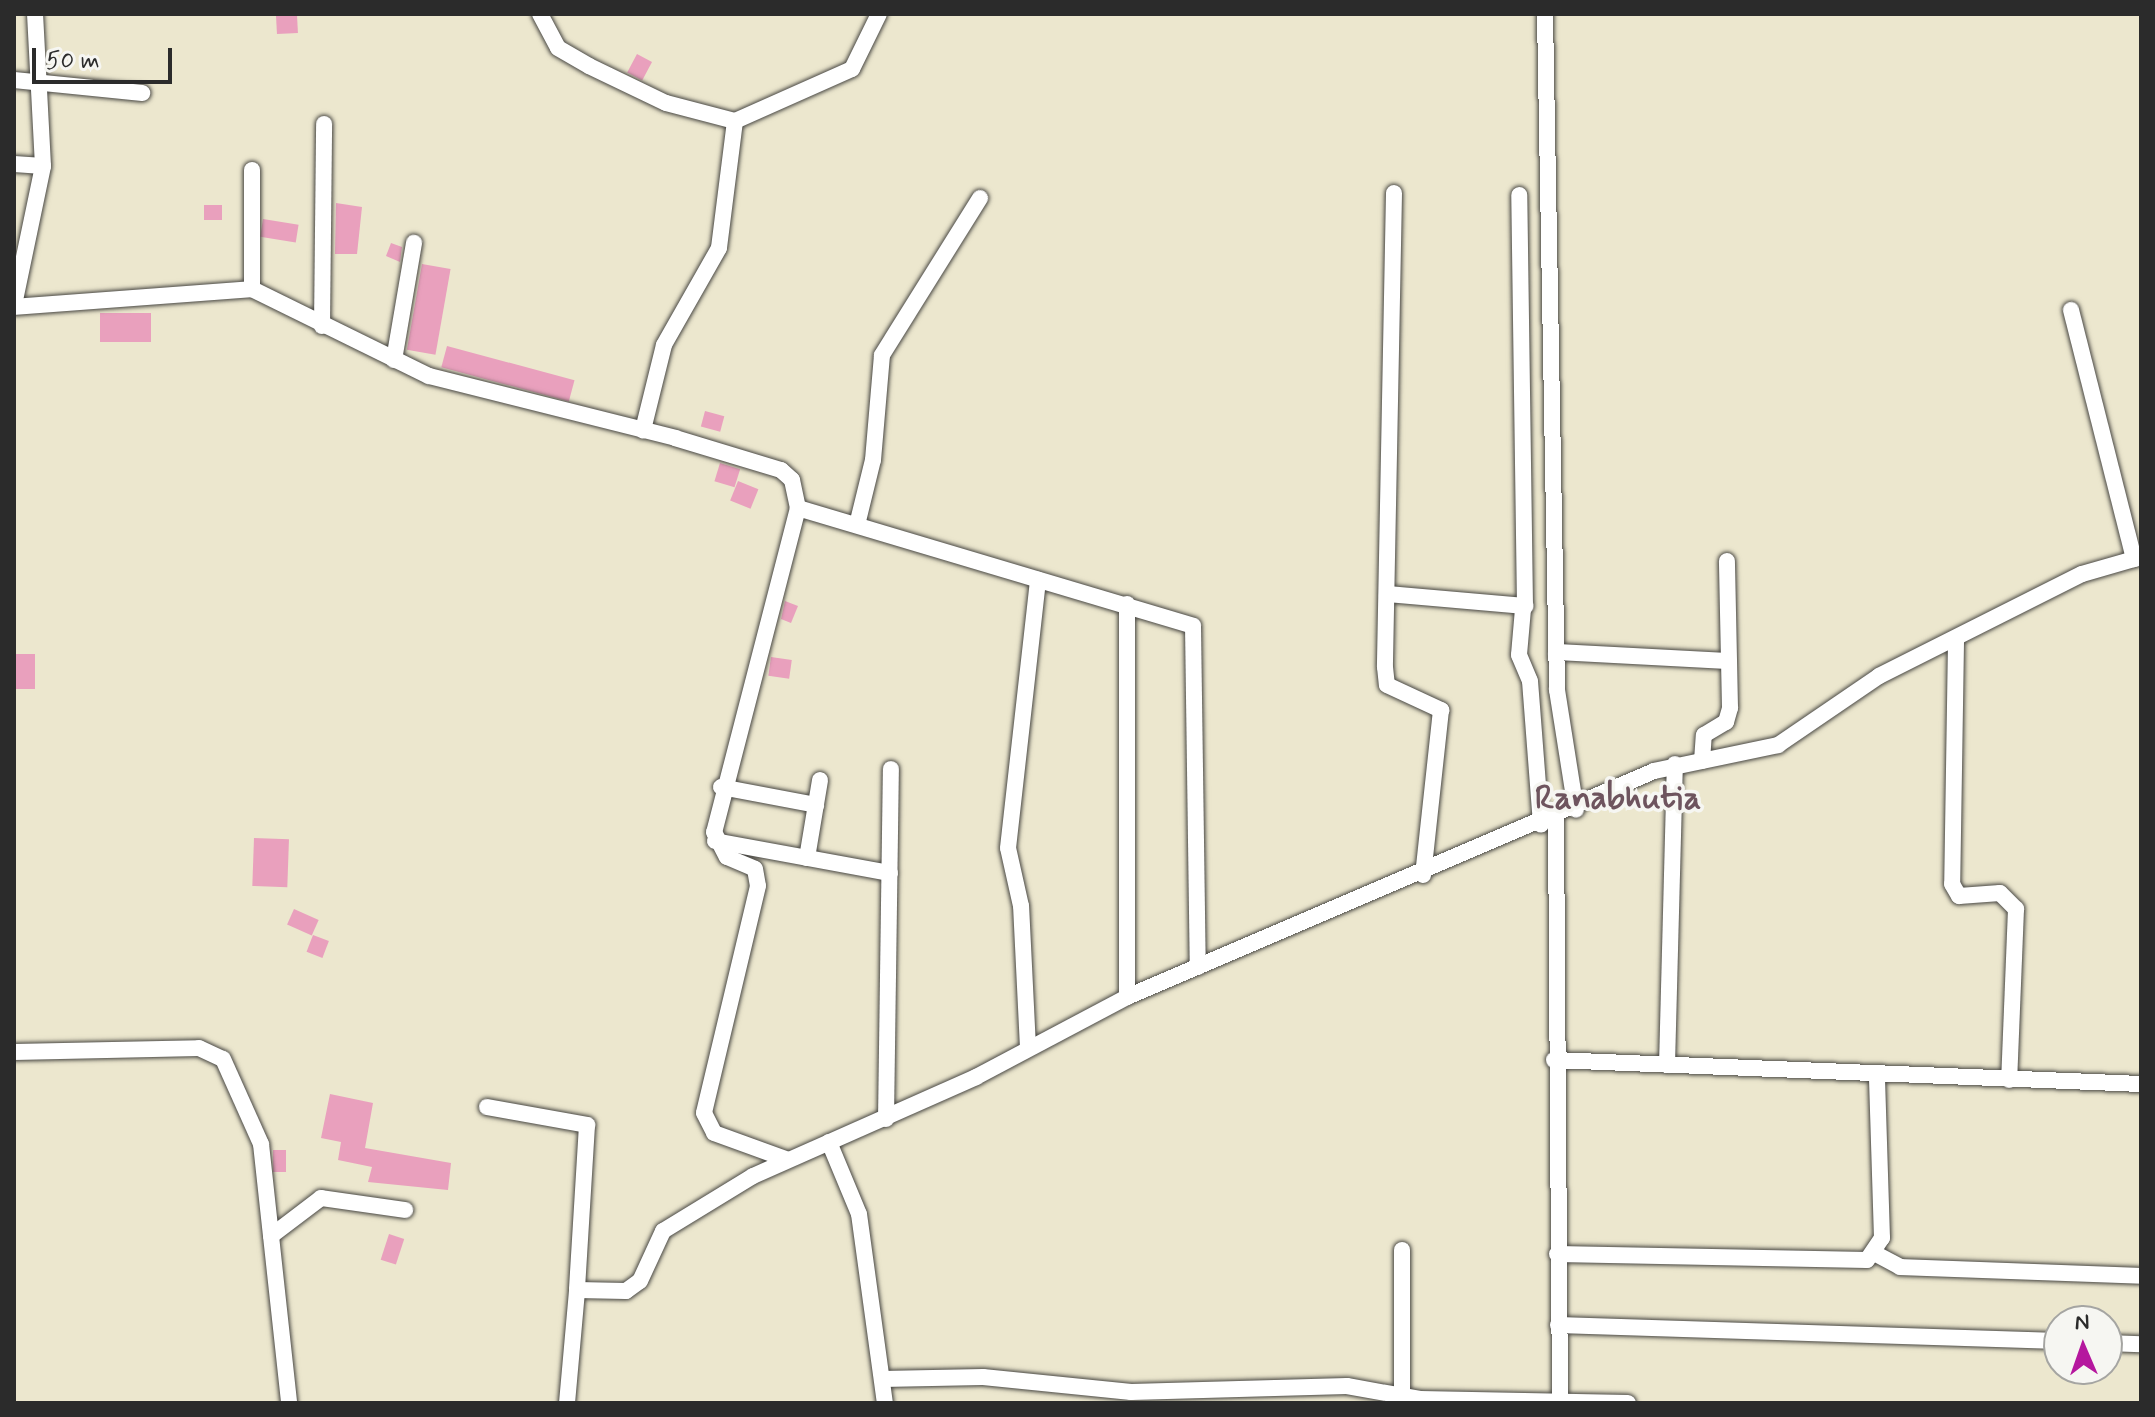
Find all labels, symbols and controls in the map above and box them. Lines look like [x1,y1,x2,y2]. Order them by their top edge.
scale bar [36,32,176,82]
text: 50 m [46,46,100,77]
district label: Ranabhutia [1535,779,1701,819]
north arrow [2043,1305,2123,1385]
text: N [2074,1309,2090,1337]

